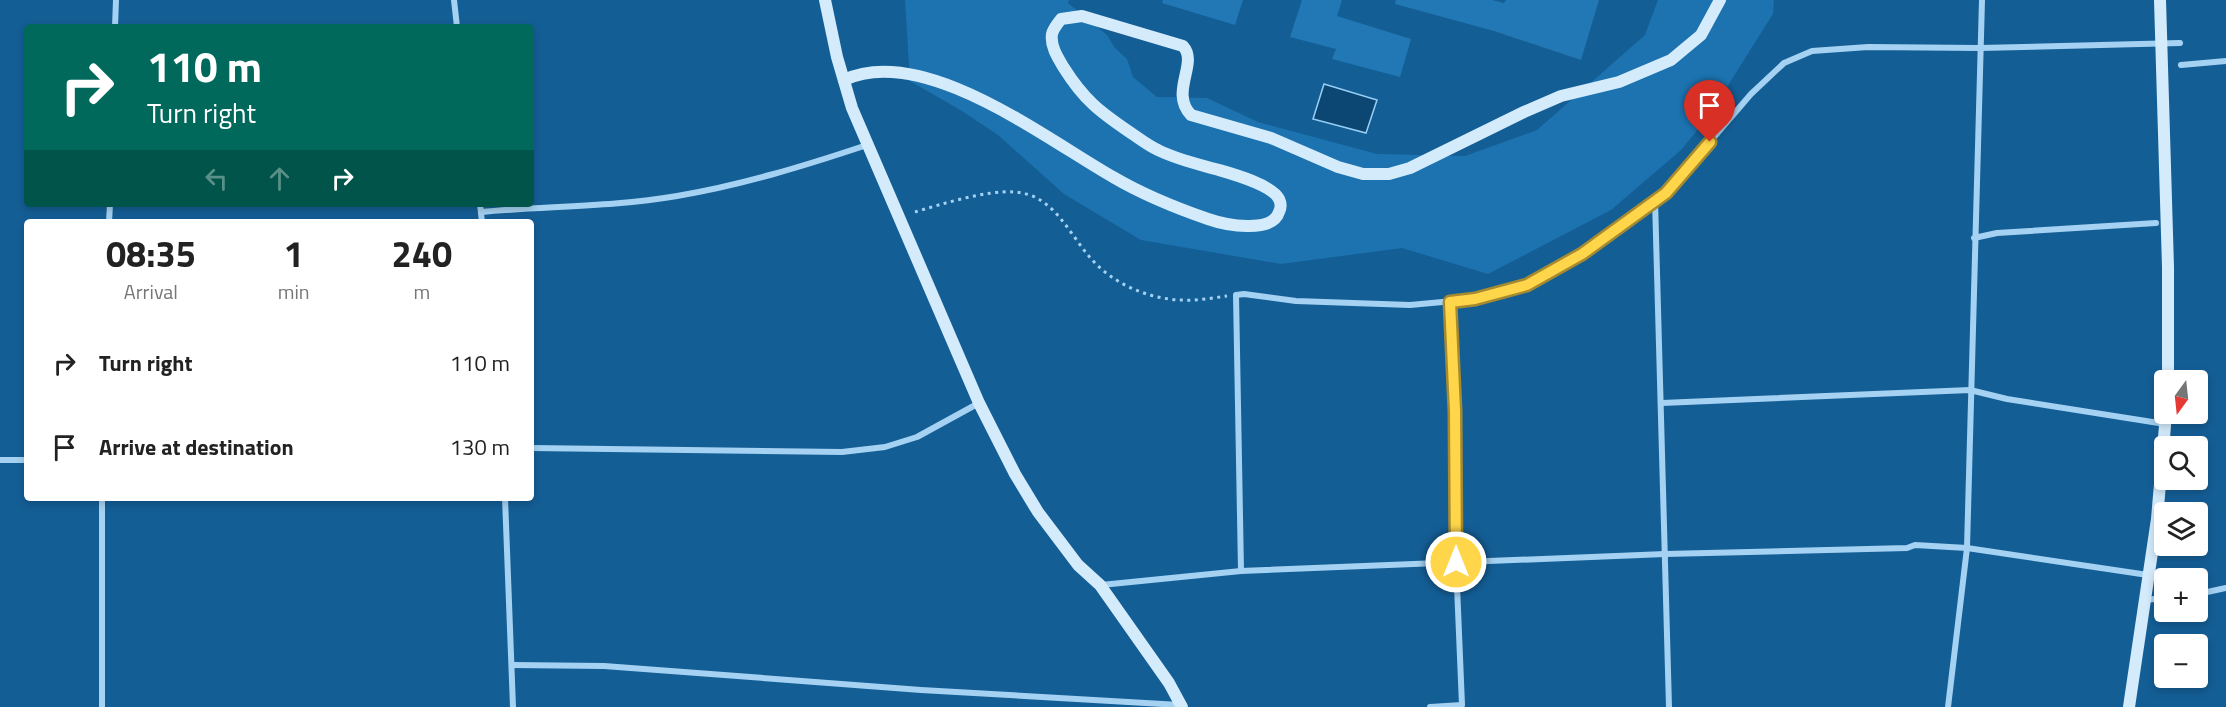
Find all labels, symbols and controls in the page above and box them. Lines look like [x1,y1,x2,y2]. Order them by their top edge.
text: 110 m [147,34,262,98]
icon: right [48,48,126,126]
pin [1684,80,1735,142]
icon: arrive [1693,89,1726,122]
text: Turn right [147,92,256,133]
icon: left [200,162,233,195]
icon: ahead [263,162,296,195]
icon: right [326,162,359,195]
text: 08:35 [106,226,196,281]
text: 1 [284,226,304,281]
text: 240 [392,226,452,281]
text: Arrival [124,276,178,307]
text: min [278,276,310,307]
text: m [413,276,430,307]
text: Turn right [99,346,193,380]
text: 110 m [450,346,510,380]
icon: right [48,347,81,380]
north arrow [2154,370,2208,424]
map controls [2154,370,2208,688]
text: Arrive at destination [99,430,294,464]
text: 130 m [450,430,510,464]
icon: arrive [48,431,81,464]
button: search [2154,436,2208,490]
button: layers [2154,502,2208,556]
position arrow [1424,530,1488,594]
button: + [2154,568,2208,622]
button: − [2154,634,2208,688]

